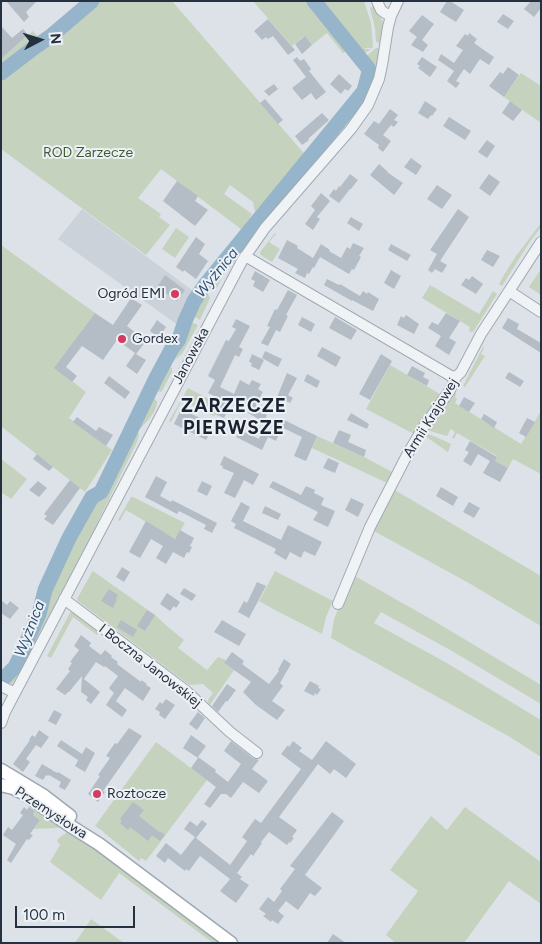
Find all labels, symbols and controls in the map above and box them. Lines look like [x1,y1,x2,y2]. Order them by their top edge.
north arrow [15,15,65,65]
text: N [47,33,64,45]
park label: ROD Zarzecze [43,145,133,161]
water label: Wyżnica [192,245,242,301]
place label: Ogród EMI [97,286,165,302]
marker: Ogród EMI [169,288,181,300]
street label: Janowska [169,325,213,387]
place label: Gordex [132,331,178,347]
marker: Gordex [116,333,128,345]
street label: Armii Krajowej [400,375,462,461]
district label: ZARZECZE PIERWSZE [180,395,288,439]
water label: Wyżnica [11,598,49,660]
street label: I Boczna Janowskiej [95,621,205,711]
street label: Przemysłowa [12,783,90,843]
place label: Roztocze [107,786,166,802]
marker: Roztocze [91,788,103,800]
scale bar [18,896,138,928]
text: 100 m [23,906,65,924]

